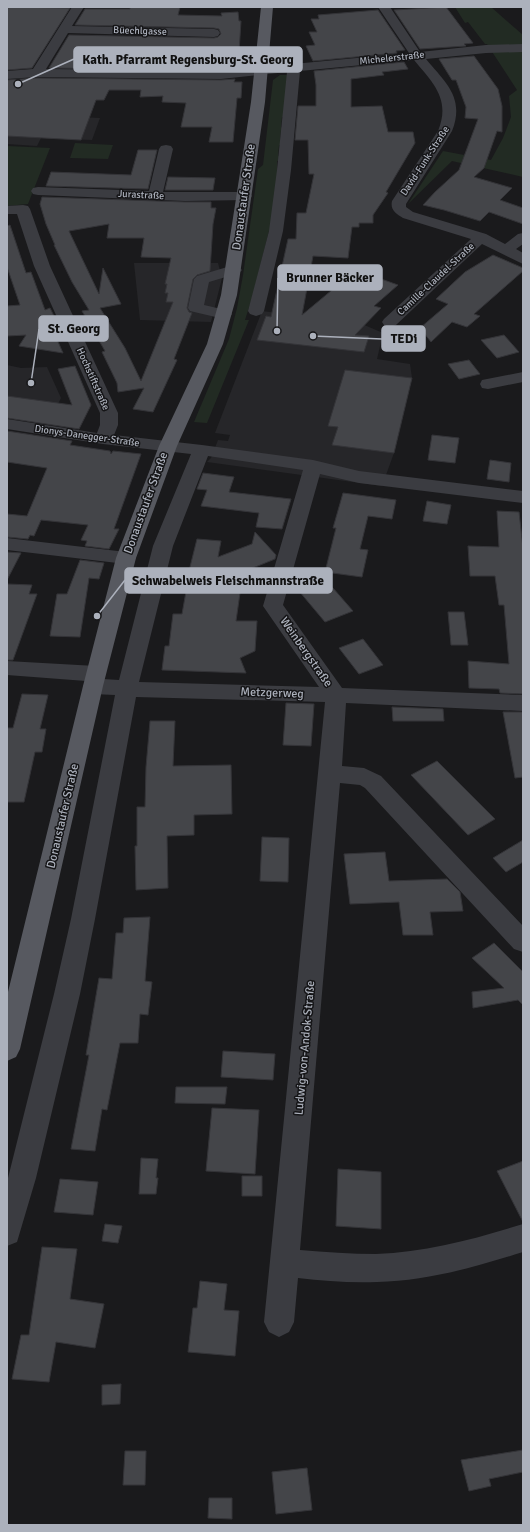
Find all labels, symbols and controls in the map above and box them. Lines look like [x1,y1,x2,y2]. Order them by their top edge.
street label: Büechlgasse [113,24,167,38]
callout: Kath. Pfarramt Regensburg-St. Georg [74,47,302,72]
street label: Michelerstraße [359,49,425,67]
text: Kath. Pfarramt Regensburg-St. Georg [82,52,294,68]
street label: David-Funk-Straße [398,124,452,198]
street label: Donaustaufer Straße [229,143,259,251]
street label: Jurastraße [117,188,165,202]
street label: Camille-Claudel-Straße [395,240,477,318]
callout: Brunner Bäcker [278,265,382,290]
text: Brunner Bäcker [286,270,375,286]
callout: St. Georg [39,316,108,341]
text: St. Georg [48,321,100,337]
callout: TEDi [382,326,425,351]
text: TEDi [391,331,417,347]
street label: Hochstiftstraße [74,346,112,412]
street label: Dionys-Danegger-Straße [34,423,140,449]
street label: Donaustaufer Straße [121,450,171,556]
callout: Schwabelweis Fleischmannstraße [125,568,332,593]
text: Schwabelweis Fleischmannstraße [132,573,324,589]
street label: Weinbergstraße [276,614,336,690]
street label: Metzgerweg [240,684,304,702]
street label: Donaustaufer Straße [44,762,82,870]
street label: Ludwig-von-Andok-Straße [292,980,318,1116]

